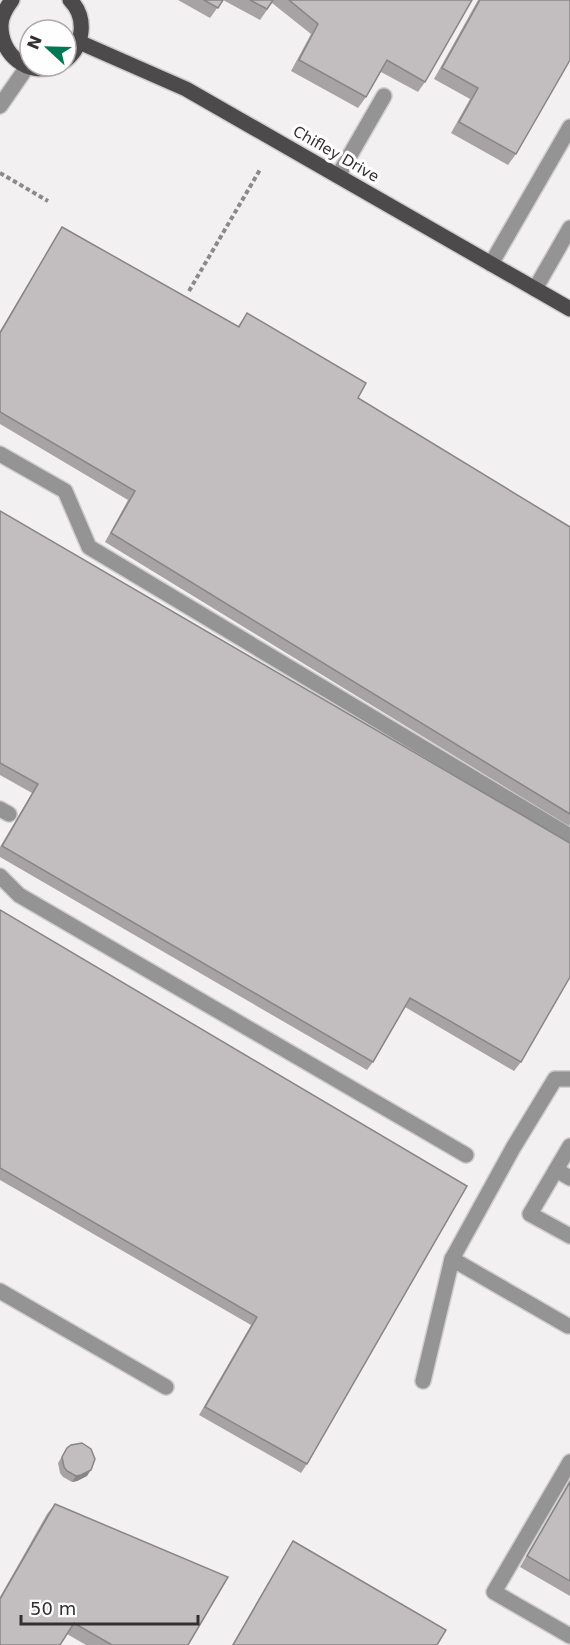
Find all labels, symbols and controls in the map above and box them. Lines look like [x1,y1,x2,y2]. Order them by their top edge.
north arrow [18,18,78,78]
text: N [23,33,46,52]
street label: Chifley Drive [290,122,382,186]
scale bar [21,1588,198,1626]
text: 50 m [30,1598,76,1619]

